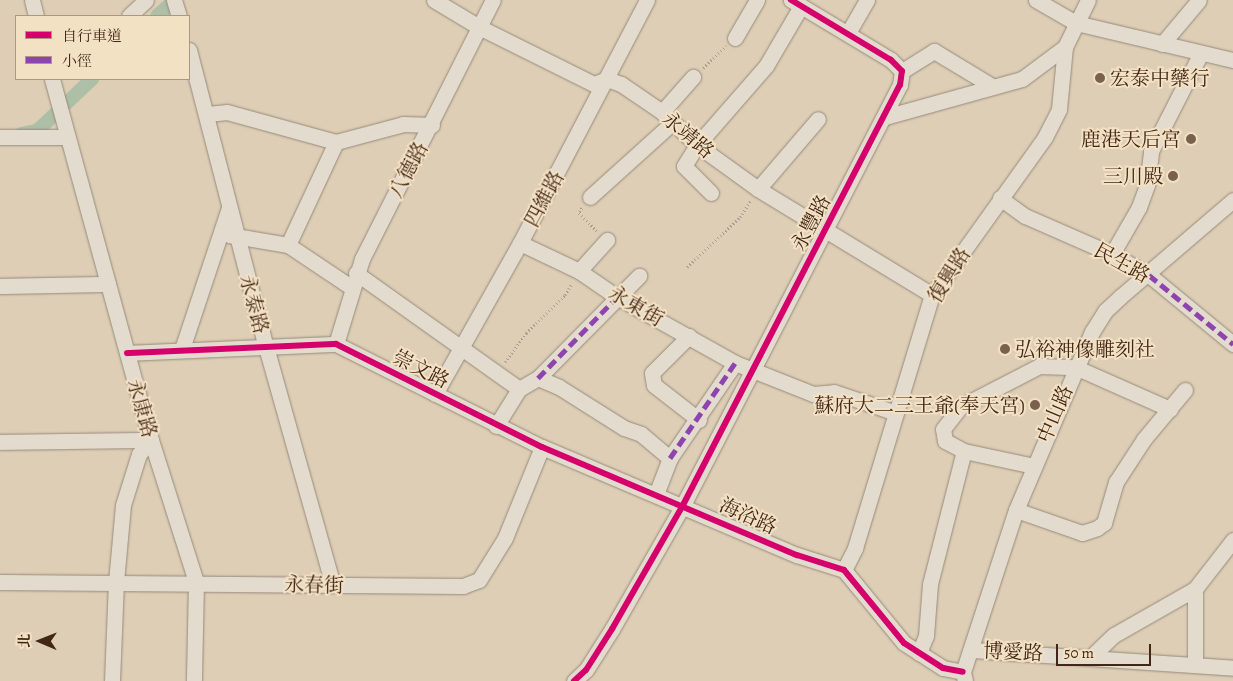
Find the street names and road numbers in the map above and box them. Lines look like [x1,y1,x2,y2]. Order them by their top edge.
street label: 永靖路 [657,107,719,163]
street label: 八德路 [383,138,433,202]
street label: 四維路 [519,167,569,231]
street label: 永豐路 [786,191,836,255]
street label: 民生路 [1090,238,1154,288]
street label: 復興路 [923,243,975,307]
street label: 永泰路 [235,272,273,336]
street label: 永東街 [604,281,668,331]
street label: 崇文路 [389,345,453,393]
street label: 永康路 [122,376,162,440]
street label: 中山路 [1032,382,1078,446]
street label: 海浴路 [716,493,780,539]
street label: 永春街 [284,572,344,598]
street label: 博愛路 [982,638,1044,666]

